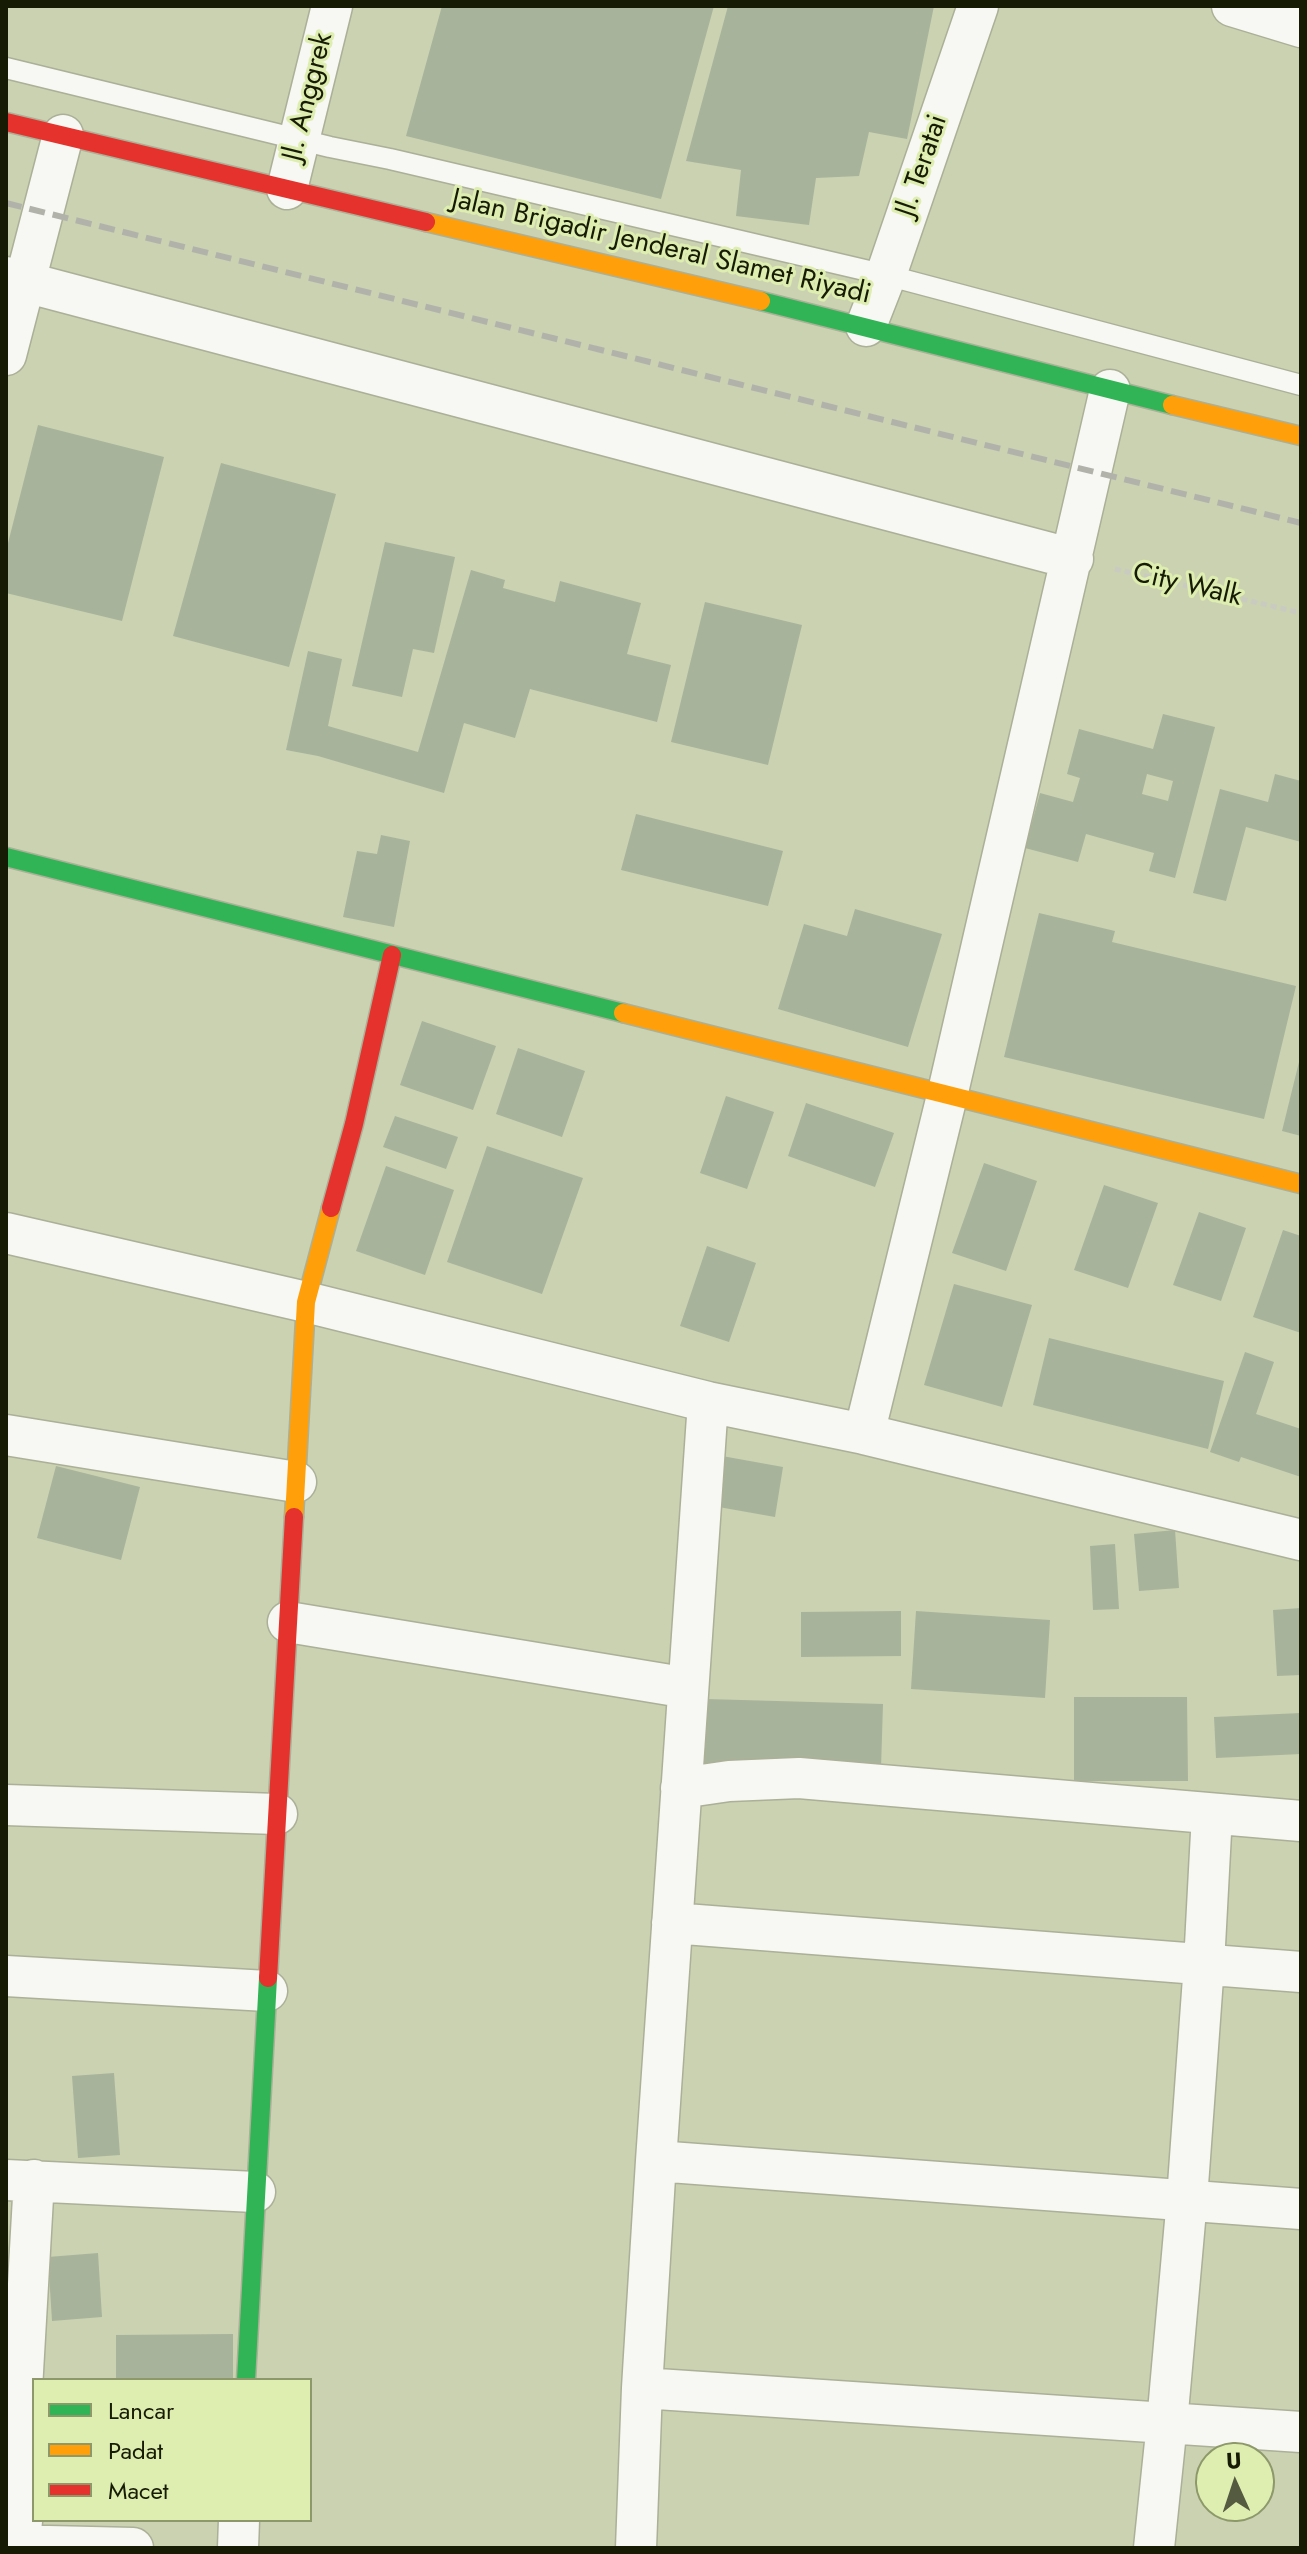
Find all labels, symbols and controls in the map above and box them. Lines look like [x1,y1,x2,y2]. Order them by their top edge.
street label: Jl. Anggrek [277,29,341,165]
street label: Jl. Teratai [890,111,956,221]
street label: Jalan Brigadir Jenderal Slamet Riyadi [448,183,874,313]
street label: City Walk [1129,557,1245,615]
legend [32,2378,312,2522]
text: Lancar [108,2393,174,2428]
text: Padat [108,2433,163,2468]
north arrow [1195,2442,1275,2522]
text: U [1225,2444,1242,2476]
text: Macet [108,2473,169,2508]

